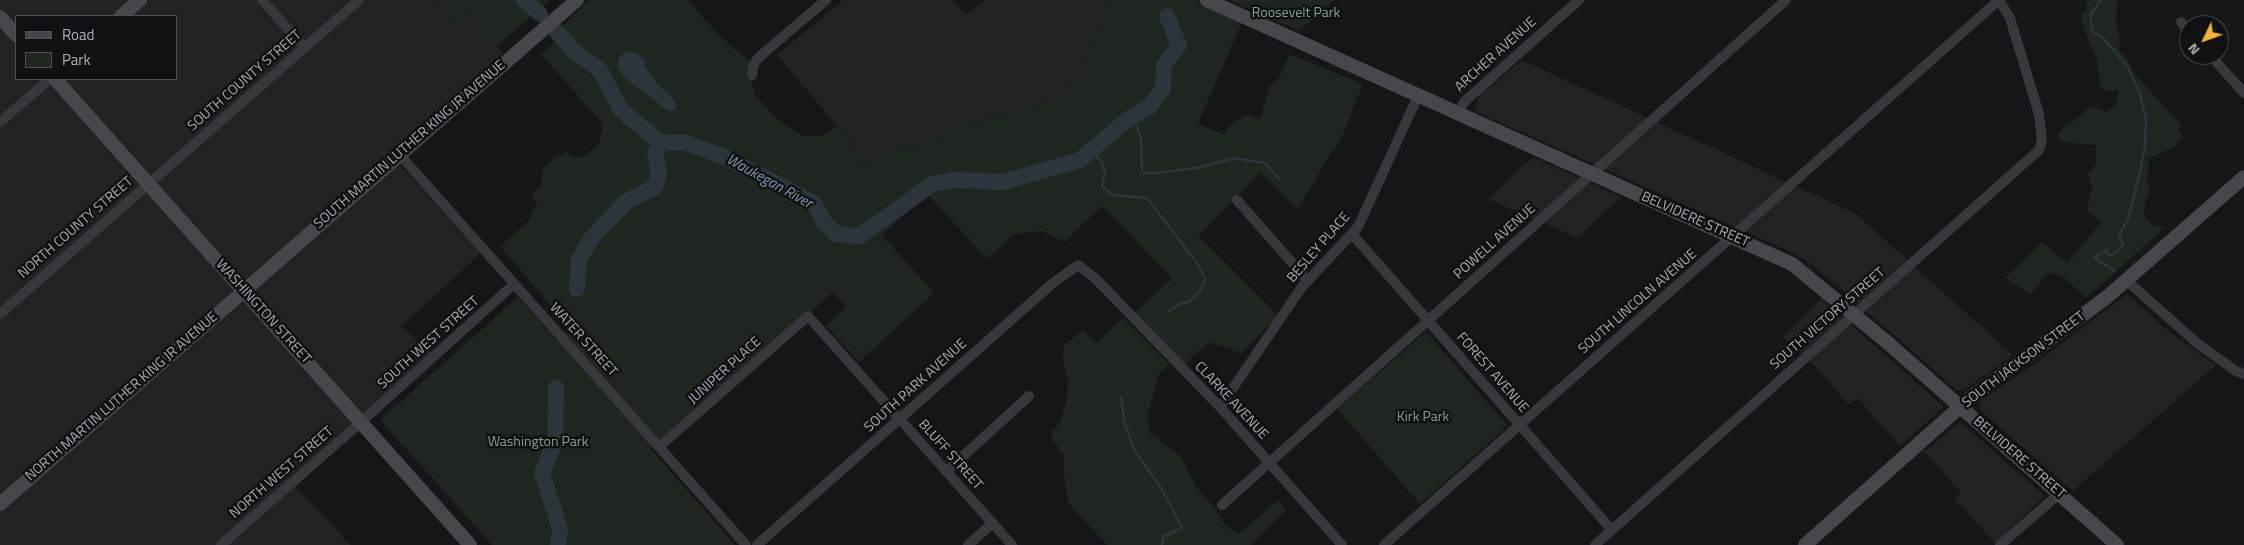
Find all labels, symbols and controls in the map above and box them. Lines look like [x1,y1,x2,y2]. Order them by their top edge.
park label: Roosevelt Park [1252,6,1340,22]
street label: ARCHER AVENUE [1452,14,1540,96]
legend [15,15,178,80]
north arrow [2179,15,2229,65]
text: Road [62,23,94,46]
street label: SOUTH COUNTY STREET [185,27,305,135]
text: N [2182,39,2204,60]
text: Park [62,48,91,71]
street label: SOUTH MARTIN LUTHER KING JR AVENUE [311,57,509,233]
water label: Waukegan River [723,151,815,213]
street label: NORTH COUNTY STREET [15,174,137,282]
street label: BELVIDERE STREET [1638,189,1752,251]
street label: POWELL AVENUE [1451,201,1539,283]
street label: BESLEY PLACE [1284,209,1354,287]
street label: SOUTH LINCOLN AVENUE [1575,246,1701,358]
street label: WASHINGTON STREET [212,257,314,367]
street label: SOUTH VICTORY STREET [1767,265,1889,373]
street label: SOUTH WEST STREET [375,293,483,393]
street label: WATER STREET [546,300,620,380]
street label: SOUTH JACKSON STREET [1959,308,2089,412]
street label: NORTH MARTIN LUTHER KING JR AVENUE [22,309,222,485]
street label: FOREST AVENUE [1453,329,1531,417]
street label: JUNIPER PLACE [685,334,765,408]
street label: SOUTH PARK AVENUE [861,336,971,436]
street label: CLARKE AVENUE [1191,359,1271,443]
park label: Kirk Park [1397,410,1449,426]
street label: BELVIDERE STREET [1970,413,2068,503]
street label: BLUFF STREET [914,417,986,493]
street label: NORTH WEST STREET [227,423,337,523]
park label: Washington Park [488,435,588,451]

